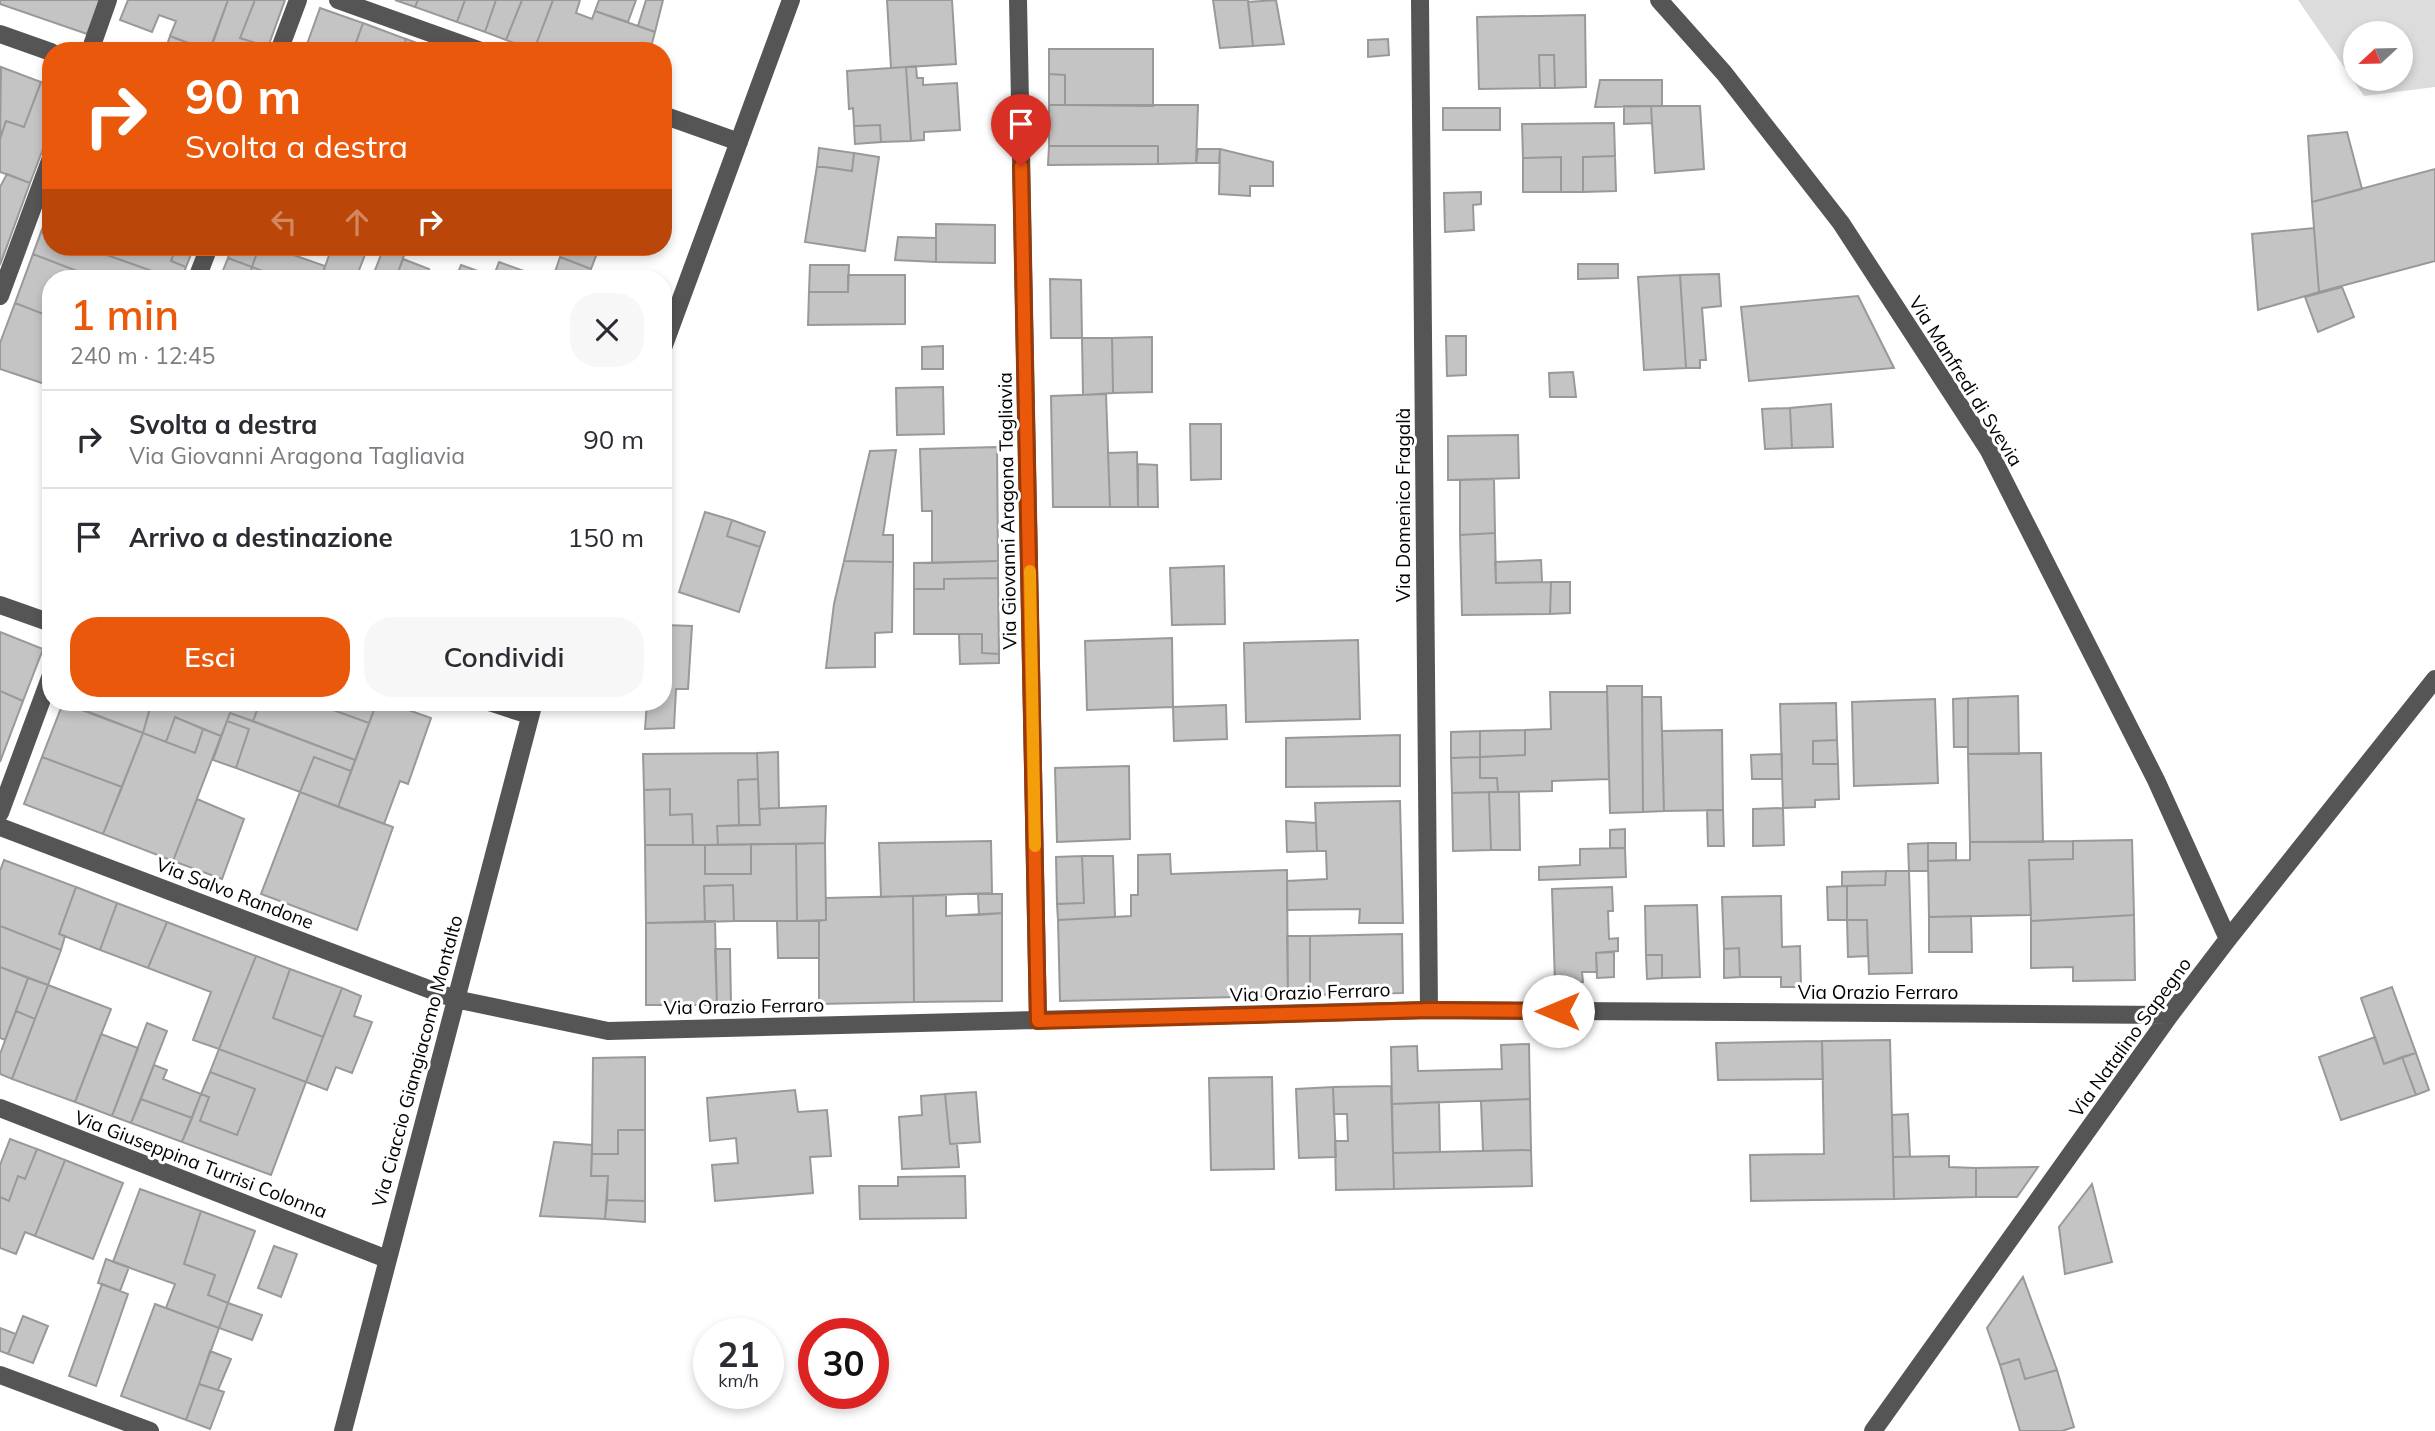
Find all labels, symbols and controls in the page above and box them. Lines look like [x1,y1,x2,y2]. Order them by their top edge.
north arrow [2343,21,2413,91]
map controls [2343,21,2413,91]
text: 90 m [185,65,301,126]
icon: right [70,70,161,161]
pin [991,94,1051,166]
icon: arrive [1002,105,1040,143]
text: Svolta a destra [185,126,408,166]
icon: left [265,203,303,241]
icon: ahead [338,203,376,241]
icon: right [411,203,449,241]
text: 1 min [70,288,179,341]
street label: Via Manfredi di Svevia [1904,291,2028,471]
button: close [570,293,644,367]
text: 240 m · 12:45 [70,341,215,370]
street label: Via Giovanni Aragona Tagliavia [993,372,1021,650]
text: Svolta a destra [129,408,317,441]
street label: Via Domenico Fragalà [1391,408,1415,602]
icon: right [70,420,108,458]
text: 90 m [583,423,644,456]
text: Via Giovanni Aragona Tagliavia [129,441,465,470]
icon: arrive [70,518,108,556]
text: Arrivo a destinazione [129,521,393,554]
text: 150 m [568,521,644,554]
button: Esci [70,617,350,697]
button: Condividi [364,617,644,697]
street label: Via Salvo Randone [153,852,317,934]
street label: Via Ciaccio Giangiacomo Montalto [366,912,468,1210]
street label: Via Natalino Sapegno [2064,952,2196,1122]
position arrow [1521,974,1595,1048]
street label: Via Orazio Ferraro [1229,977,1391,1007]
street label: Via Orazio Ferraro [1798,980,1958,1004]
street label: Via Orazio Ferraro [664,993,824,1019]
street label: Via Giuseppina Turrisi Colonna [71,1105,331,1223]
speed limit sign: 30 [798,1318,889,1409]
text: 21 [717,1332,760,1376]
text: km/h [718,1369,759,1392]

